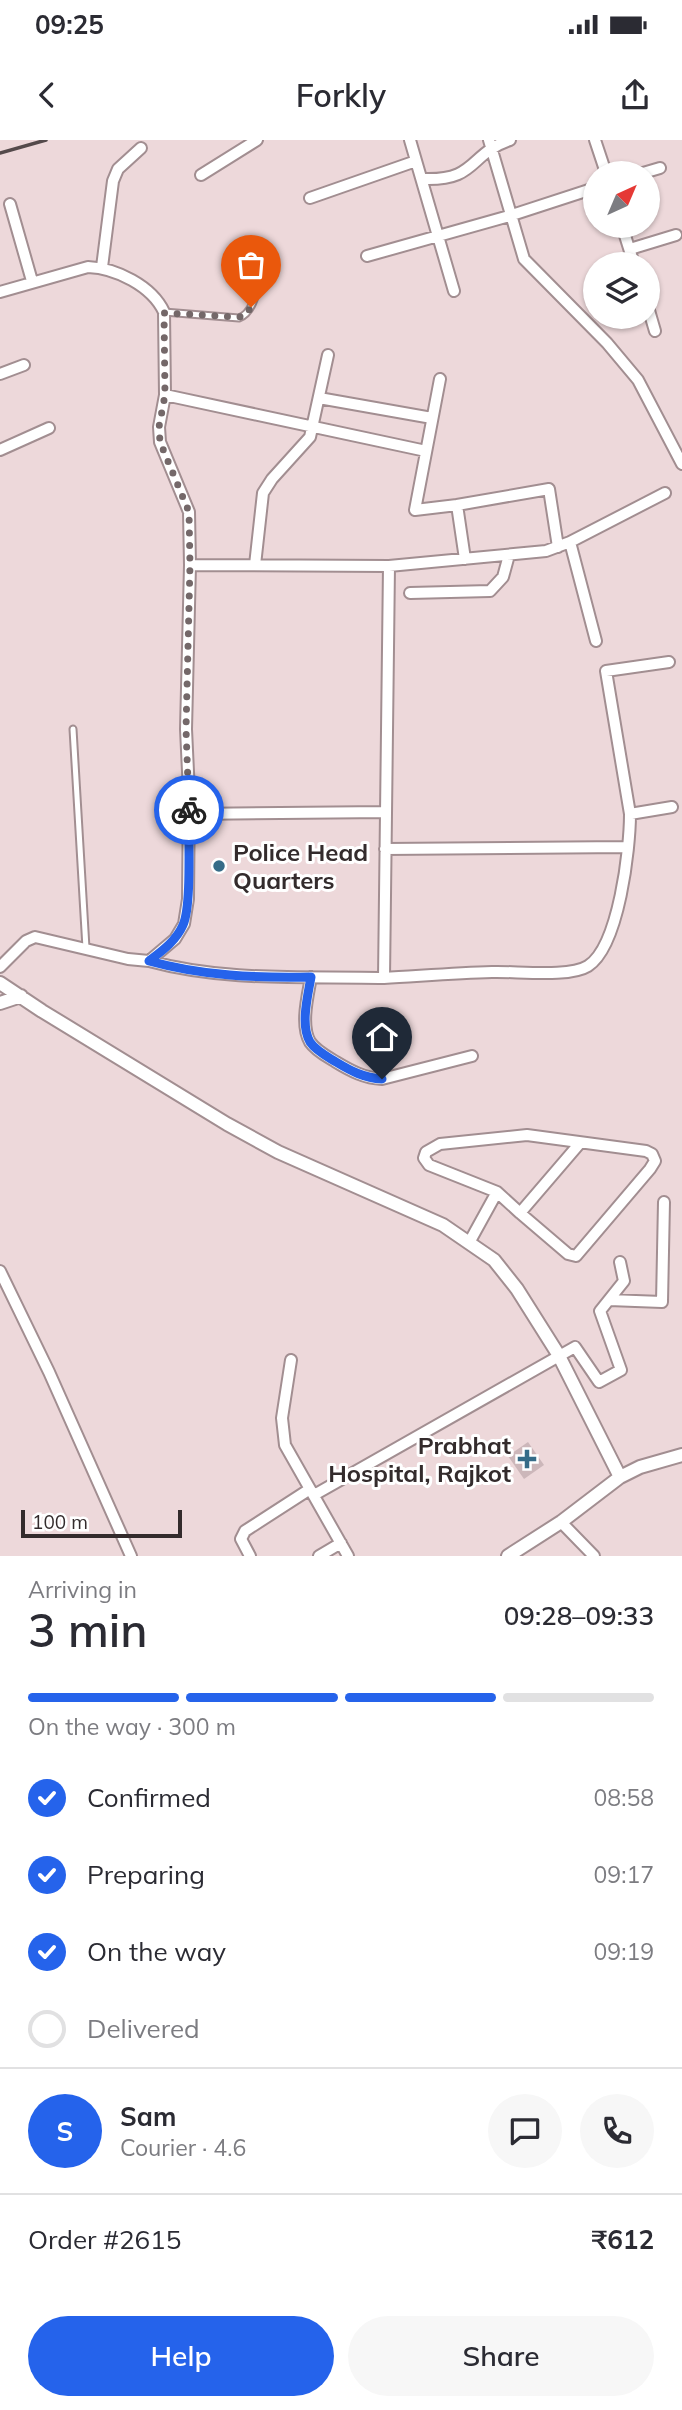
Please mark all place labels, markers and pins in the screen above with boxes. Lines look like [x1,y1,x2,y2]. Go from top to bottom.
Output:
pin [221,235,281,307]
place label: Police Head Quarters [233,837,368,895]
marker: Police Head Quarters [211,858,227,874]
pin [352,1007,412,1079]
place label: Prabhat Hospital, Rajkot [328,1430,511,1488]
marker: Prabhat Hospital, Rajkot [517,1449,537,1469]

